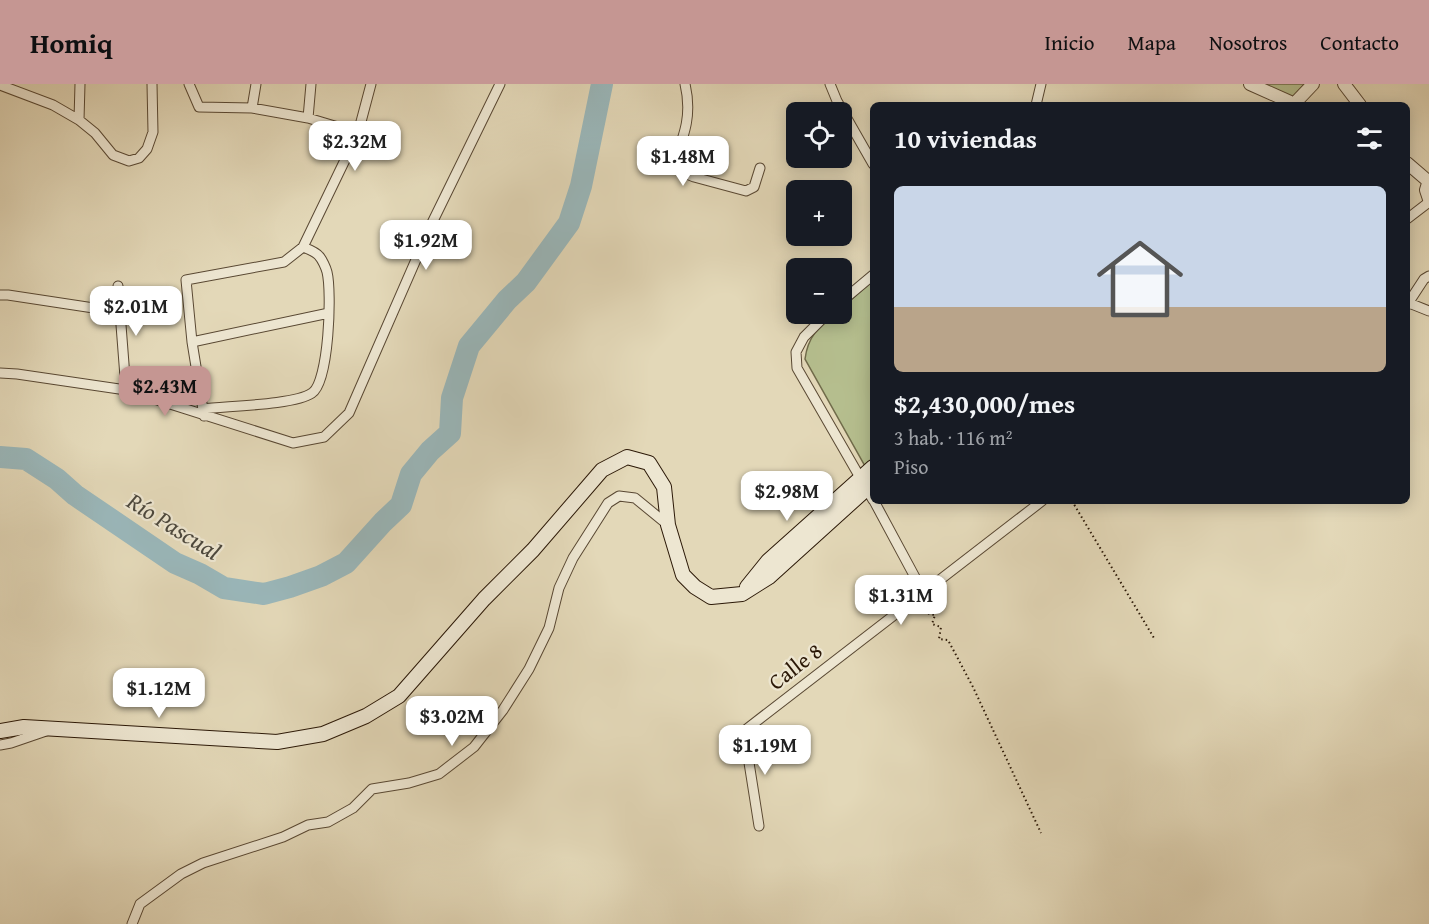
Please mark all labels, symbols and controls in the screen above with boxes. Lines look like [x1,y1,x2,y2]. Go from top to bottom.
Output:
text: Homiq [30,22,113,63]
text: Inicio [1045,27,1095,58]
text: Mapa [1128,27,1176,58]
text: Nosotros [1209,27,1287,58]
text: Contacto [1320,27,1399,58]
map controls [786,102,852,324]
button: locate [786,102,852,168]
text: 10 viviendas [894,119,1037,158]
pin: $2.32M [306,121,404,172]
icon: filters [1353,122,1386,155]
text: $2.32M [323,126,387,155]
pin: $1.48M [634,136,732,187]
text: $1.48M [651,141,715,170]
button: + [786,180,852,246]
pin: $1.92M [377,220,475,271]
text: $1.92M [394,225,458,254]
icon: home [1086,225,1194,333]
button: − [786,258,852,324]
pin: $2.01M [87,286,185,337]
text: $2.01M [104,291,168,320]
pin: $2.43M [116,366,214,417]
text: $2.43M [133,371,197,400]
text: $2,430,000/mes [894,384,1075,423]
text: 3 hab. · 116 m² [894,423,1012,452]
text: Piso [894,452,929,481]
pin: $2.98M [738,471,836,522]
text: $2.98M [755,476,819,505]
water label: Río Pascual [120,483,228,569]
pin: $1.31M [852,575,950,626]
text: $1.31M [869,580,933,609]
street label: Calle 8 [761,635,829,697]
pin: $1.12M [110,668,208,719]
text: $1.12M [127,673,191,702]
pin: $3.02M [403,696,501,747]
text: $3.02M [420,701,484,730]
pin: $1.19M [716,725,814,776]
text: $1.19M [733,730,797,759]

